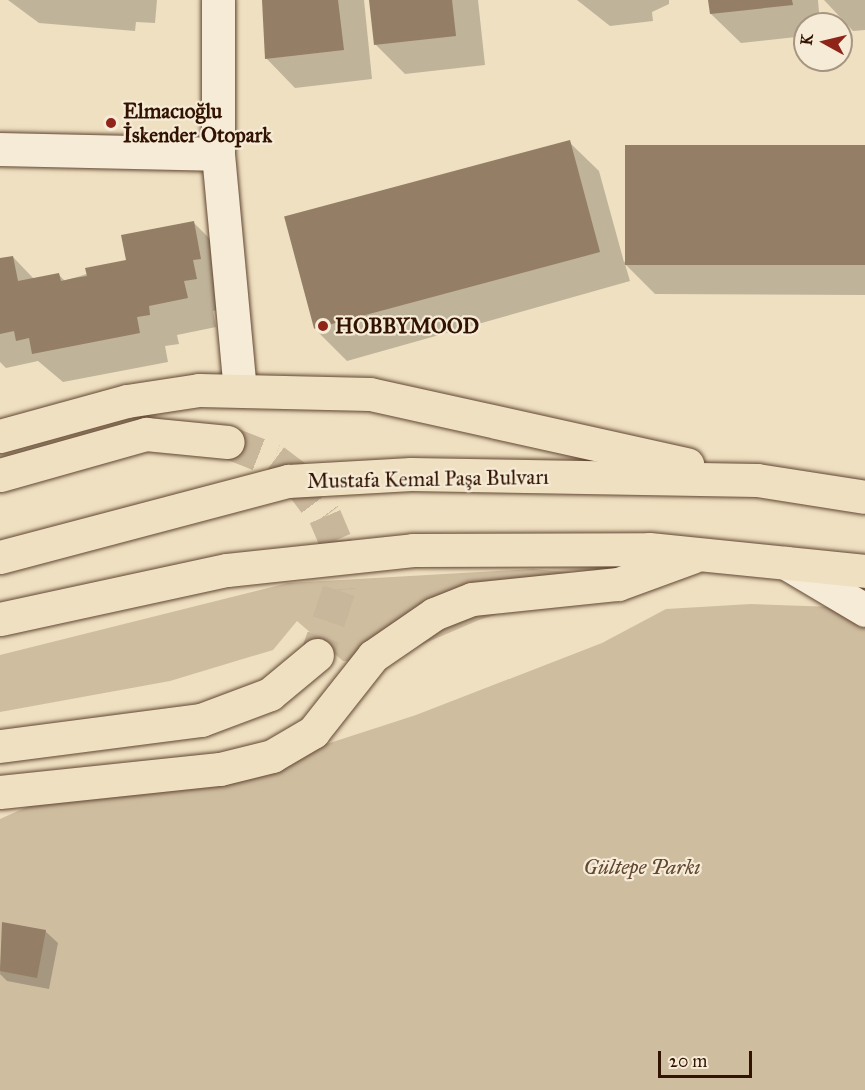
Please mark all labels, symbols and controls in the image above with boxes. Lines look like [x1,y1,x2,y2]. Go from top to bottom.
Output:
north arrow [793,12,853,72]
text: K [796,33,817,47]
place label: Elmacıoğlu İskender Otopark [123,98,272,148]
marker: Elmacıoğlu İskender Otopark [104,116,118,130]
place label: HOBBYMOOD [335,313,479,339]
marker: HOBBYMOOD [316,319,330,333]
street label: Mustafa Kemal Paşa Bulvarı [307,464,549,494]
park label: Gültepe Parkı [583,854,701,880]
scale bar [661,1039,756,1077]
text: 20 m [669,1050,707,1072]

